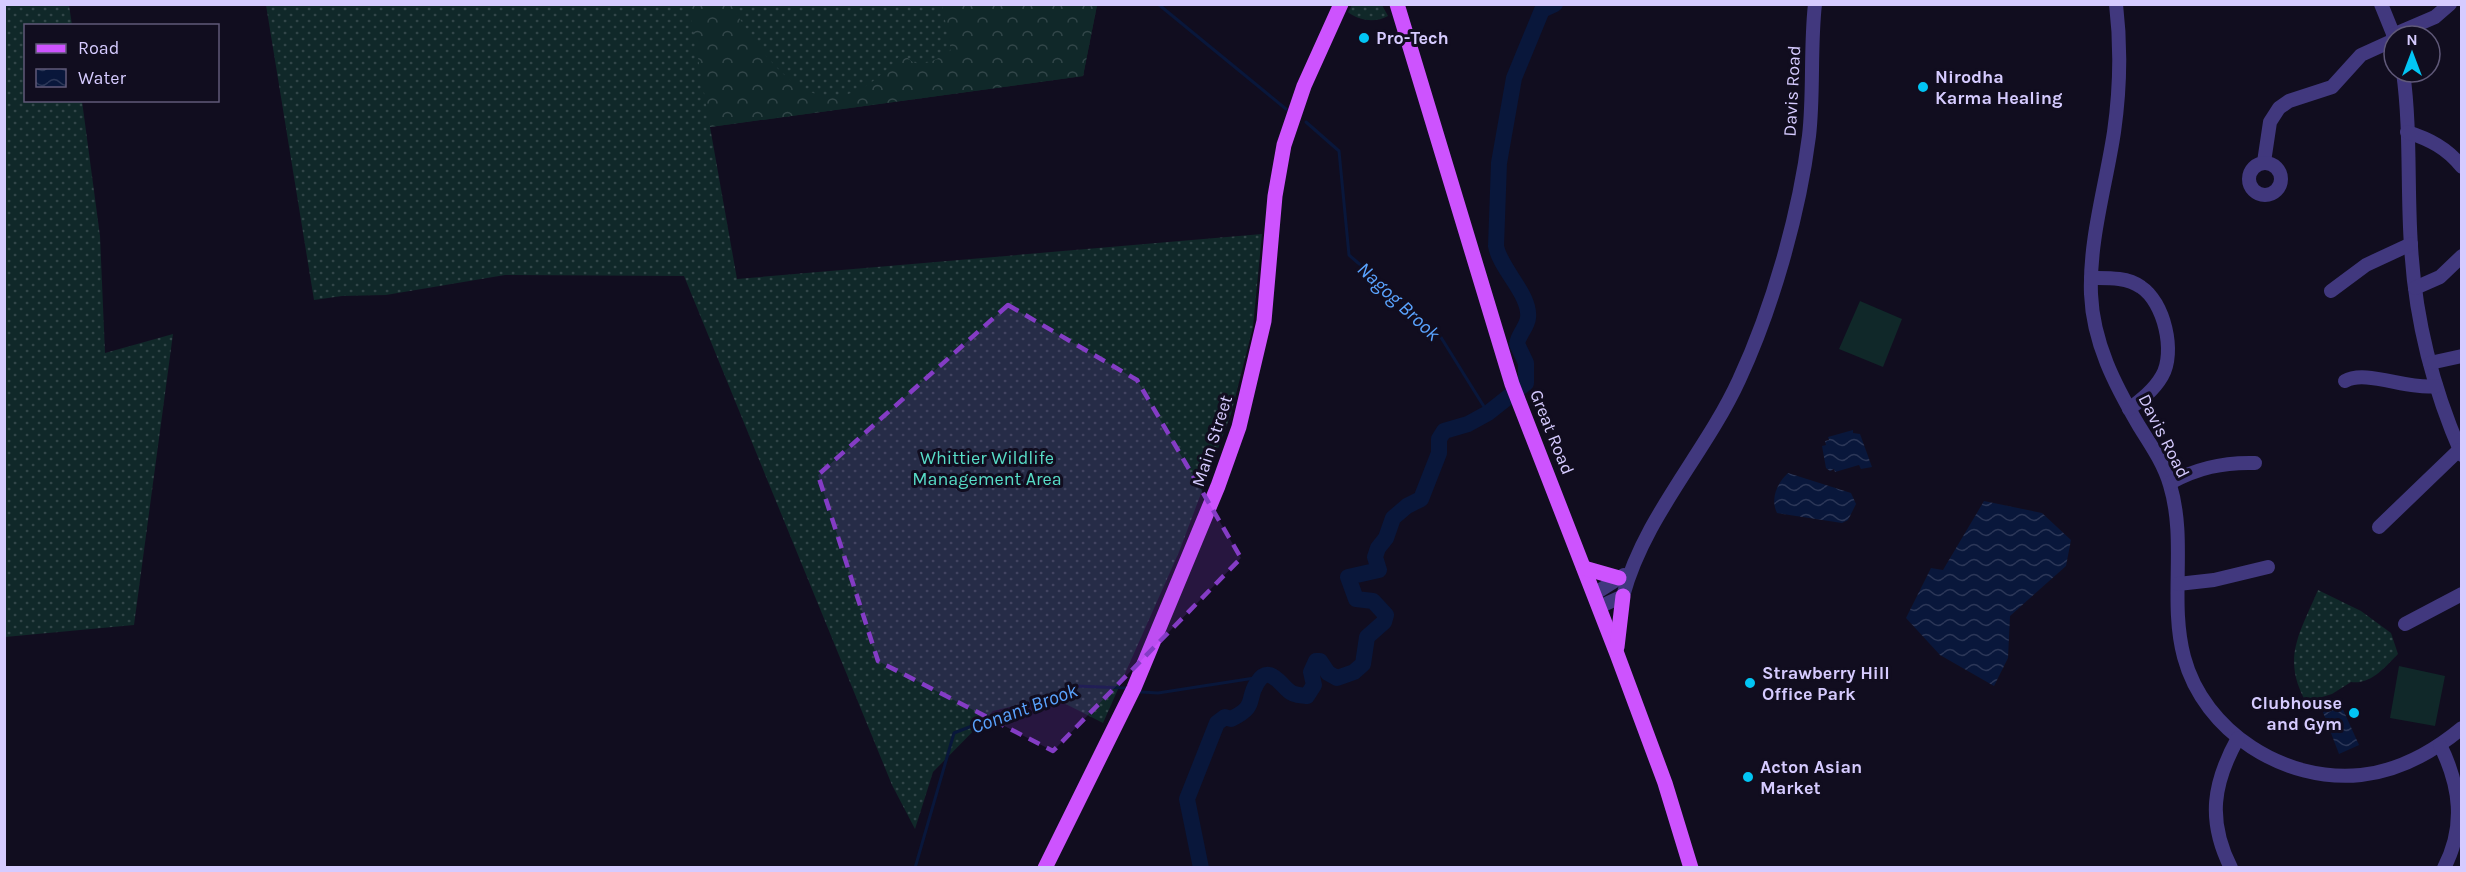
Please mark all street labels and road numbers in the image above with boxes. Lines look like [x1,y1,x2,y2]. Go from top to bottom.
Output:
street label: Davis Road [1779,45,1805,137]
street label: Great Road [1525,386,1579,478]
street label: Davis Road [2133,390,2195,482]
street label: Main Street [1187,392,1237,490]

